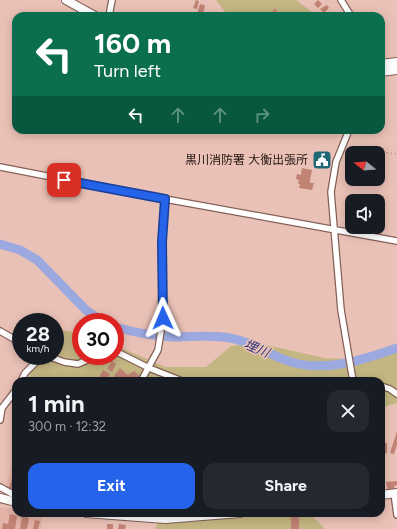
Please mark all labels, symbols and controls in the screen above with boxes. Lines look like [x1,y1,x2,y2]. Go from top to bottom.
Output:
text: 160 m [94,26,171,60]
icon: left [28,28,80,80]
text: Turn left [94,60,161,82]
icon: left [125,104,147,126]
icon: ahead [167,104,189,126]
icon: ahead [209,104,231,126]
icon: right [251,104,273,126]
north arrow [345,146,385,186]
map controls [345,146,385,234]
public building icon: 黒川消防署 大衡出張所 [311,149,333,171]
place label: 黒川消防署 大衡出張所 [185,153,308,167]
pin [47,163,81,197]
icon: arrive [53,169,75,191]
button: sound [345,194,385,234]
position arrow [142,297,184,339]
speed limit sign: 30 [72,313,124,365]
text: 28 [26,322,50,346]
water label: 埋川 [242,336,274,361]
text: km/h [27,342,49,355]
text: 1 min [28,389,85,418]
button: close [327,390,369,432]
text: 300 m · 12:32 [28,419,106,434]
button: Exit [28,463,195,509]
button: Share [203,463,369,509]

